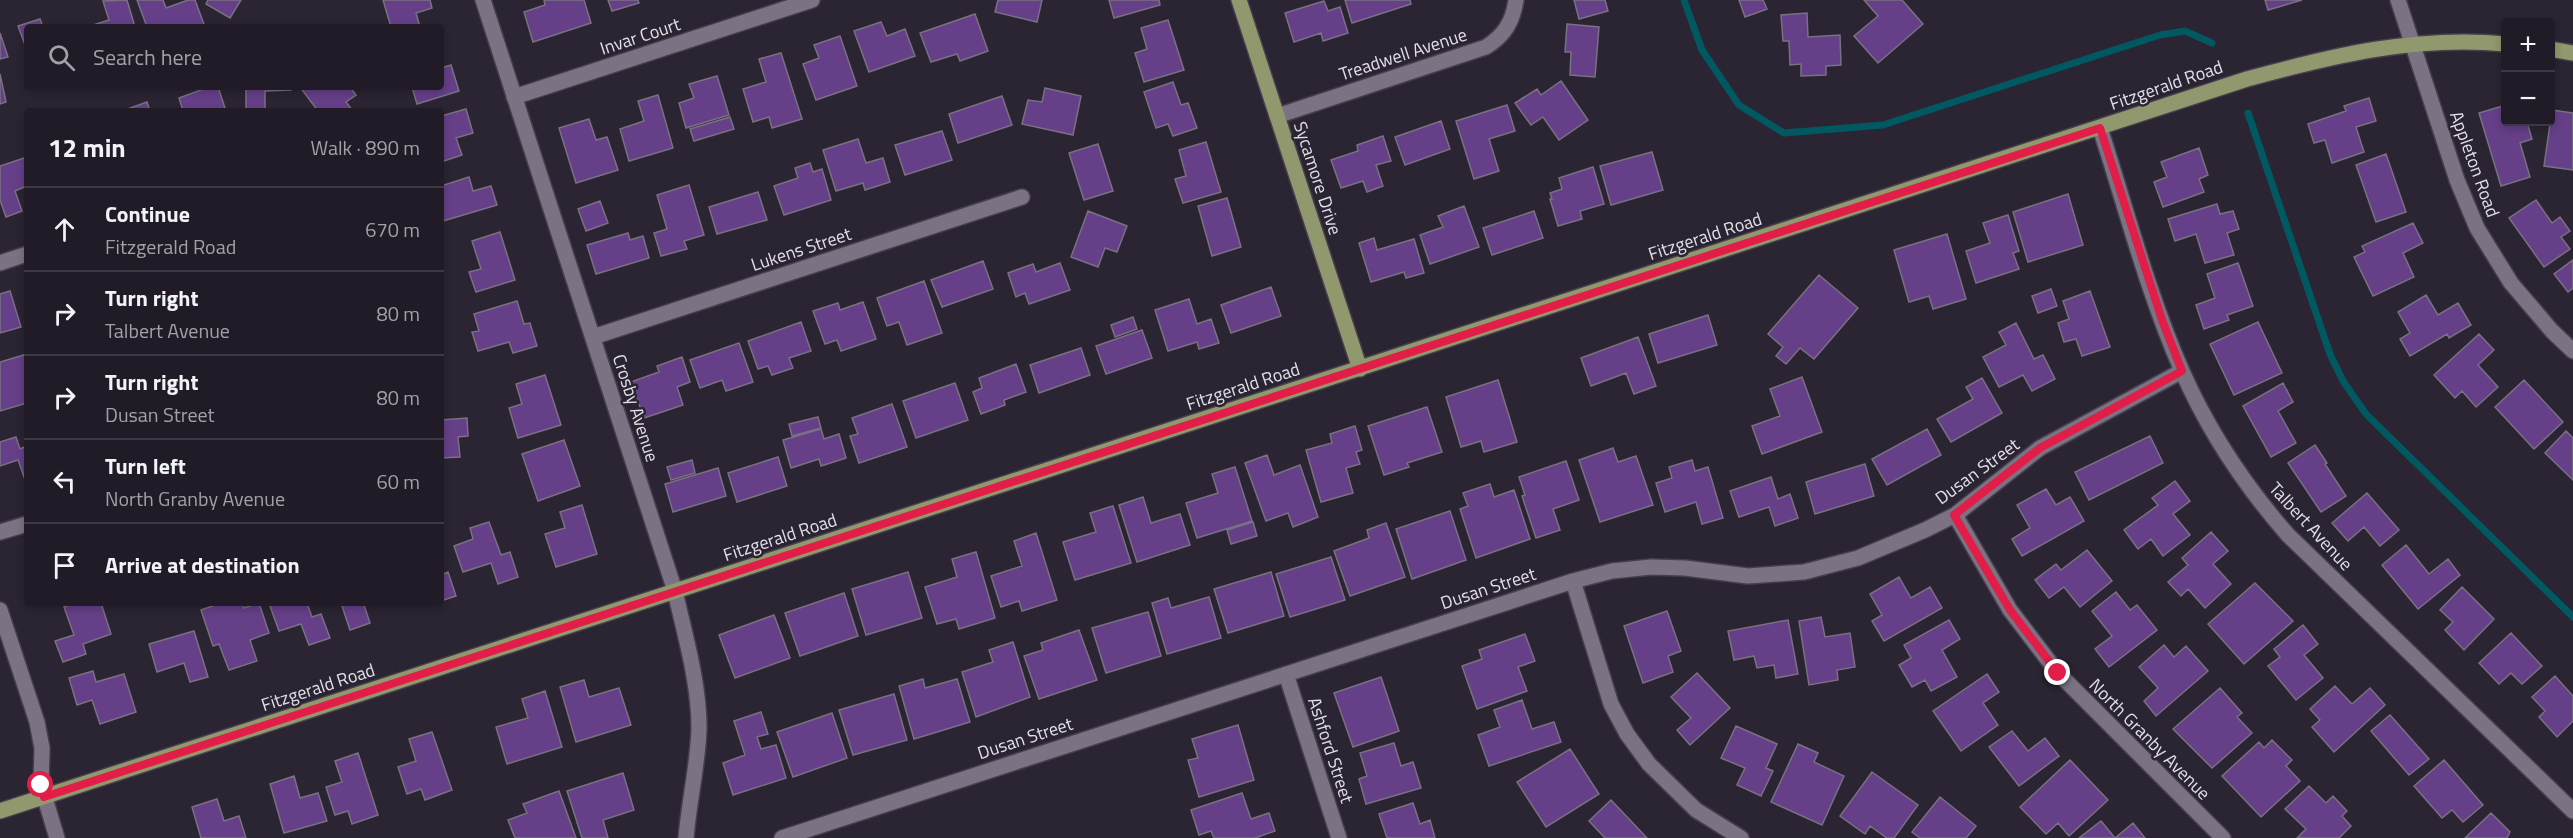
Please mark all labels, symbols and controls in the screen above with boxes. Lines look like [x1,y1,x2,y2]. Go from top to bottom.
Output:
street label: Invar Court [596,10,684,62]
map controls [2501,18,2555,126]
button: + [2501,18,2555,72]
street label: Treadwell Avenue [1336,21,1470,87]
search box [24,24,444,90]
text: Search here [93,40,202,74]
icon: search [45,41,78,74]
street label: Fitzgerald Road [2106,53,2226,117]
button: − [2501,72,2555,126]
street label: Appleton Road [2443,107,2507,221]
street label: Sycamore Drive [1287,118,1349,238]
text: 12 min [48,128,126,167]
text: Walk · 890 m [311,132,420,163]
text: Continue [105,197,190,231]
street label: Fitzgerald Road [1645,205,1765,267]
icon: ahead [48,213,81,246]
text: 670 m [365,214,420,245]
street label: Lukens Street [747,220,855,278]
text: Fitzgerald Road [105,231,236,262]
text: Turn right [105,281,199,315]
icon: right [48,297,81,330]
text: 80 m [376,298,420,329]
text: Talbert Avenue [105,315,230,346]
street label: Crosby Avenue [606,351,666,465]
street label: Fitzgerald Road [1183,355,1303,417]
text: Turn right [105,365,199,399]
icon: right [48,381,81,414]
text: 80 m [376,382,420,413]
text: Dusan Street [105,399,215,430]
street label: Dusan Street [1929,431,2025,511]
text: Turn left [105,449,186,483]
icon: left [48,465,81,498]
text: 60 m [376,466,420,497]
street label: Talbert Avenue [2263,476,2359,576]
text: North Granby Avenue [105,483,285,514]
street label: Fitzgerald Road [720,506,840,568]
text: Arrive at destination [105,548,300,582]
icon: arrive [48,549,81,582]
street label: Dusan Street [1437,560,1540,616]
street label: Fitzgerald Road [258,656,378,718]
route end [2044,659,2070,685]
street label: North Granby Avenue [2083,672,2217,806]
street label: Ashford Street [1301,694,1361,807]
street label: Dusan Street [974,710,1077,766]
route start [27,771,53,797]

